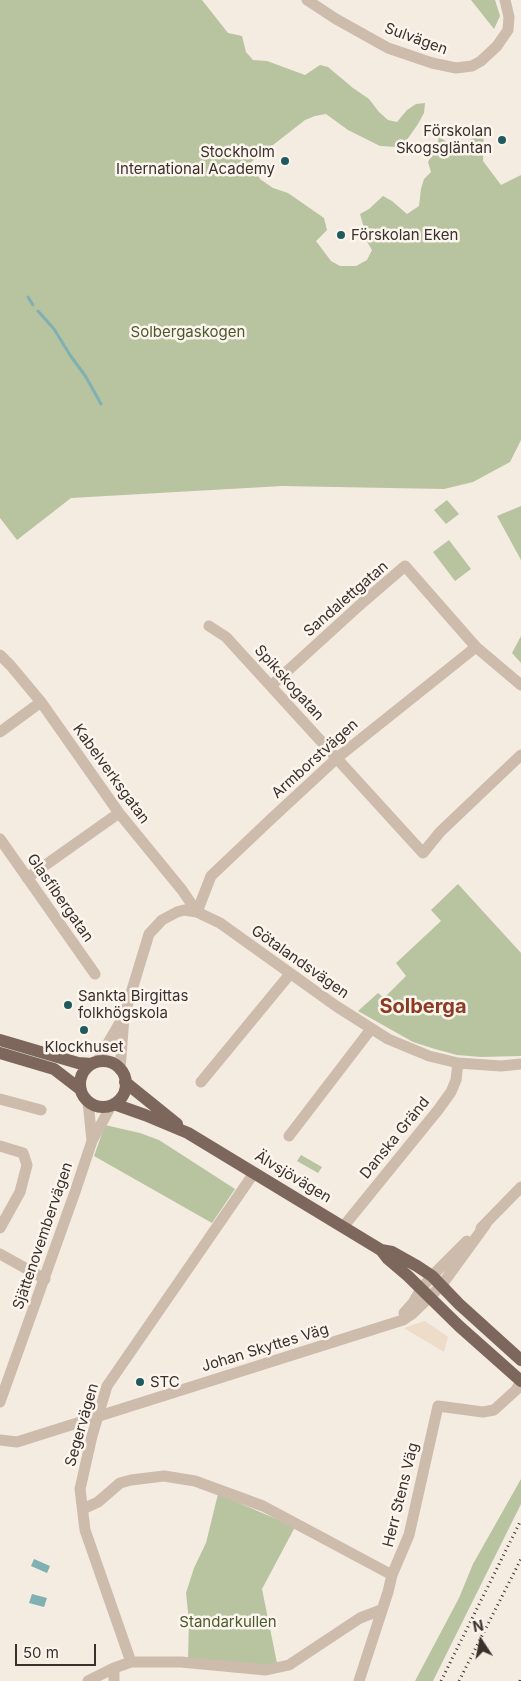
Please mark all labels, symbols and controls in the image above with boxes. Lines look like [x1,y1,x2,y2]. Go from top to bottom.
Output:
street label: Sulvägen [382,19,450,59]
place label: Förskolan Skogsgläntan [396,122,492,157]
marker: Förskolan Skogsgläntan [496,134,508,146]
place label: Stockholm International Academy [116,143,275,178]
marker: Stockholm International Academy [279,155,291,167]
place label: Förskolan Eken [351,226,458,244]
marker: Förskolan Eken [335,229,347,241]
park label: Solbergaskogen [131,323,245,341]
street label: Sandalettgatan [300,557,392,641]
street label: Spikskogatan [250,642,328,724]
street label: Armborstvägen [268,716,362,802]
street label: Kabelverksgatan [69,721,153,827]
street label: Glasfibergatan [23,850,97,946]
street label: Götalandsvägen [248,922,352,1002]
place label: Sankta Birgittas folkhögskola [78,987,188,1022]
district label: Solberga [379,995,467,1019]
marker: Sankta Birgittas folkhögskola [62,999,74,1011]
marker: Klockhuset [78,1024,90,1036]
place label: Klockhuset [45,1038,123,1056]
street label: Danska Gränd [356,1093,434,1183]
street label: Älvsjövägen [251,1147,335,1207]
street label: Sjättenovembervägen [9,1160,77,1312]
street label: Johan Skyttes Väg [199,1320,331,1376]
place label: STC [150,1373,180,1391]
marker: STC [134,1376,146,1388]
street label: Segervägen [62,1381,102,1469]
street label: Herr Stens Väg [379,1441,423,1549]
park label: Standarkullen [179,1613,277,1631]
north arrow [456,1616,506,1666]
text: N [471,1616,485,1635]
scale bar [18,1634,99,1666]
text: 50 m [23,1643,59,1662]

